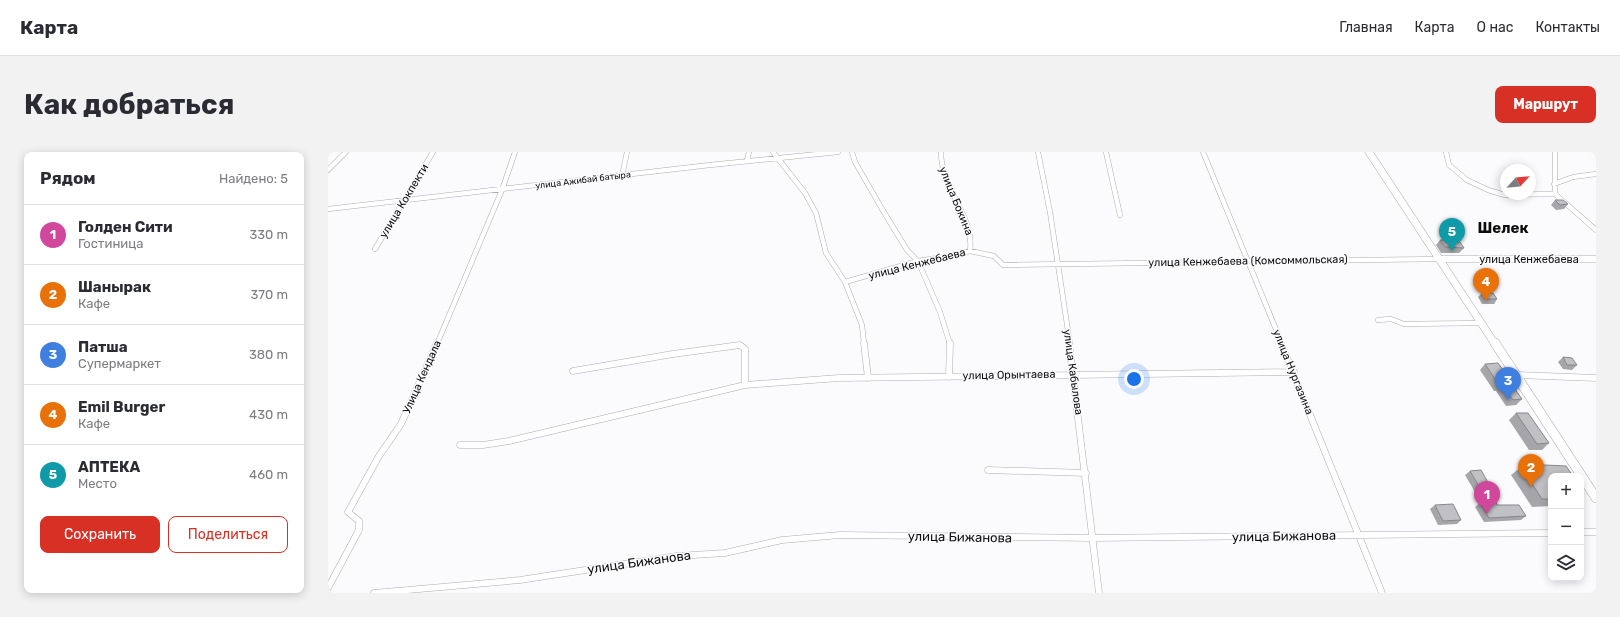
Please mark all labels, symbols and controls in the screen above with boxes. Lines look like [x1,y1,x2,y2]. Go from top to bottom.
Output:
text: Карта [20,16,78,39]
text: Главная [1339,19,1393,36]
text: Карта [1415,19,1455,36]
text: О нас [1477,19,1513,36]
text: Контакты [1535,19,1600,36]
button: Маршрут [1495,86,1596,123]
text: Как добраться [24,88,234,121]
street label: улица Кокпекти [377,162,431,240]
north arrow [1500,164,1536,200]
street label: улица Бокина [936,165,976,237]
text: Рядом [40,168,96,188]
street label: улица Ажибай батыра [535,169,631,191]
text: Найдено: 5 [219,171,288,186]
text: Голден Сити [78,218,173,236]
pin: 5 [1439,218,1465,251]
district label: Шелек [1477,219,1529,237]
text: 1 [50,227,56,242]
text: 330 m [249,227,288,242]
text: Гостиница [78,236,143,251]
street label: улица Кенжебаева [867,246,967,282]
street label: улица Кенжебаева (Комсоммольская) [1148,253,1348,269]
street label: улица Кенжебаева [1479,253,1579,266]
pin: 4 [1473,268,1499,301]
text: Шанырак [78,278,151,296]
text: 2 [49,287,57,302]
text: 370 m [251,287,288,302]
text: Кафе [78,296,110,311]
street label: улица Кабылова [1061,328,1085,416]
street label: улица Нургазина [1270,328,1316,416]
text: Патша [78,338,128,356]
street label: Улица Кендала [400,338,444,416]
text: 3 [49,347,57,362]
text: 380 m [249,347,288,362]
text: Супермаркет [78,356,161,371]
pin: 3 [1495,367,1521,400]
street label: улица Орынтаева [962,368,1056,382]
your location [1124,369,1144,389]
text: Emil Burger [78,398,165,416]
text: 4 [49,407,57,422]
text: 430 m [249,407,288,422]
text: Кафе [78,416,110,431]
pin: 2 [1518,454,1544,487]
text: АПТЕКА [78,458,140,476]
text: 5 [49,467,57,482]
text: 460 m [249,467,288,482]
map controls [1548,473,1584,581]
button: + [1548,473,1584,509]
text: Место [78,476,117,491]
pin: 1 [1474,481,1500,514]
button: − [1548,509,1584,545]
button: Сохранить [40,516,160,553]
button: Поделиться [168,516,288,553]
street label: улица Бижанова [1232,528,1336,544]
street label: улица Бижанова [908,529,1012,545]
button: layers [1548,545,1584,581]
street label: улица Бижанова [586,547,692,577]

